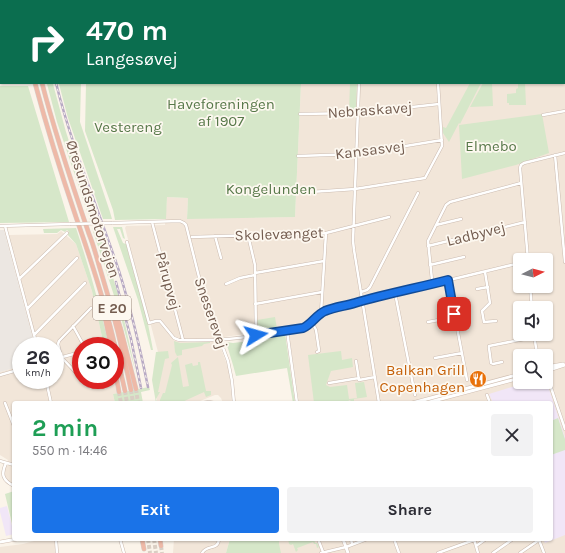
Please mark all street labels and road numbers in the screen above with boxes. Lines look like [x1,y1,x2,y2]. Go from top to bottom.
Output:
street label: Nebraskavej [327,98,413,122]
street label: Kansasvej [334,137,406,163]
street label: Øresundsmotorvejen [62,138,124,280]
street label: Ladbyvej [445,218,507,250]
street label: Skolevænget [234,223,324,245]
street label: Pårupvej [152,250,184,312]
street label: Sneserevej [190,275,232,351]
road number: E 20 [93,296,131,320]

